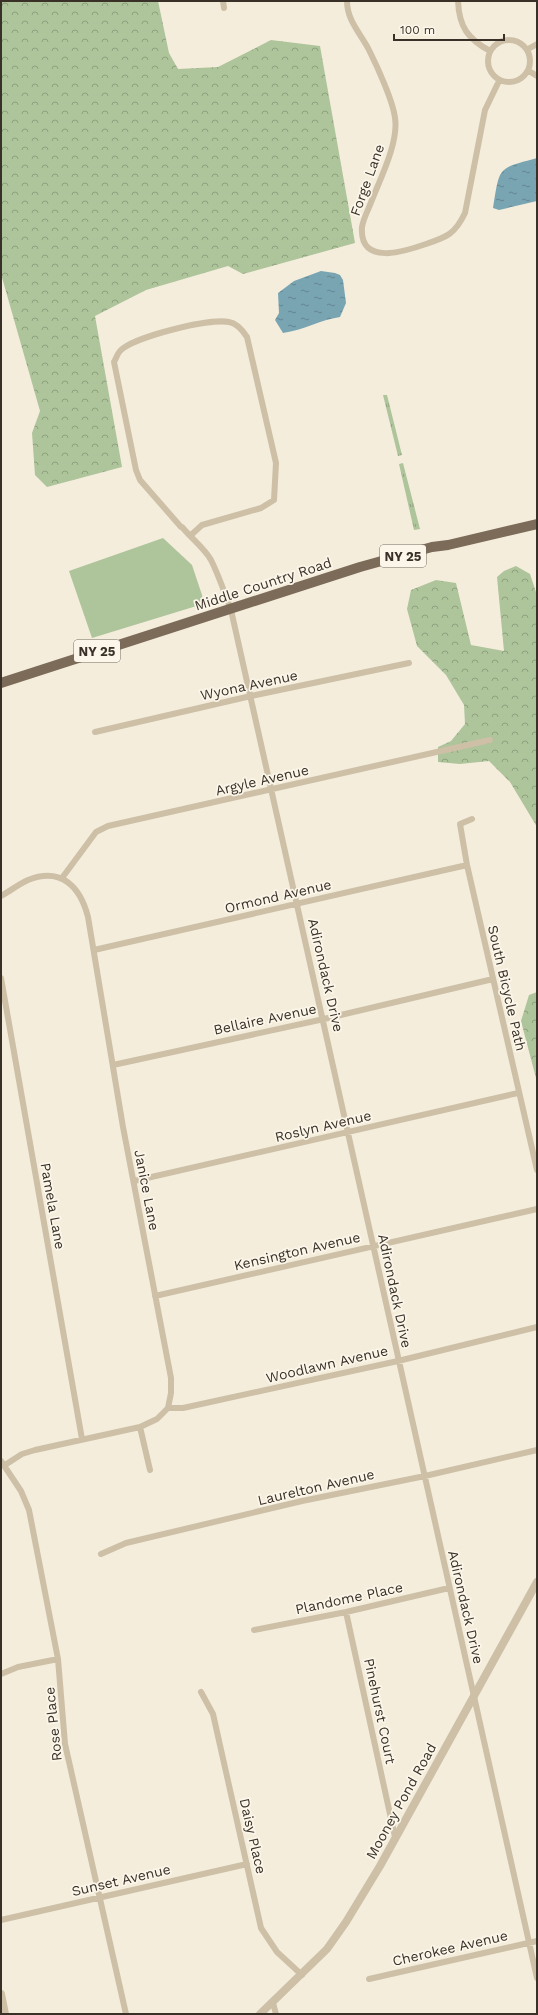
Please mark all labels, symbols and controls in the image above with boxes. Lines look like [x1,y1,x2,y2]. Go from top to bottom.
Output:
scale bar [394,16,504,42]
text: 100 m [400,23,435,37]
street label: Forge Lane [347,142,387,218]
road number: NY 25 [380,545,426,567]
street label: Middle Country Road [193,554,333,614]
road number: NY 25 [74,640,120,662]
street label: Wyona Avenue [199,667,299,703]
street label: Argyle Avenue [214,761,310,799]
street label: Ormond Avenue [223,876,333,916]
street label: Adirondack Drive [305,917,347,1033]
street label: South Bicycle Path [485,924,529,1052]
street label: Bellaire Avenue [212,1000,318,1038]
street label: Roslyn Avenue [273,1107,373,1145]
street label: Janice Lane [131,1148,163,1232]
street label: Pamela Lane [38,1161,68,1251]
street label: Kensington Avenue [232,1229,362,1273]
street label: Adirondack Drive [375,1233,415,1349]
street label: Woodlawn Avenue [264,1342,390,1386]
street label: Laurelton Avenue [256,1466,376,1508]
street label: Adirondack Drive [445,1549,487,1665]
street label: Plandome Place [294,1579,404,1617]
street label: Pinehurst Court [361,1657,399,1765]
street label: Rose Place [41,1686,65,1762]
street label: Mooney Pond Road [363,1740,439,1862]
street label: Daisy Place [237,1797,269,1875]
street label: Sunset Avenue [70,1861,172,1899]
street label: Cherokee Avenue [391,1927,509,1969]

